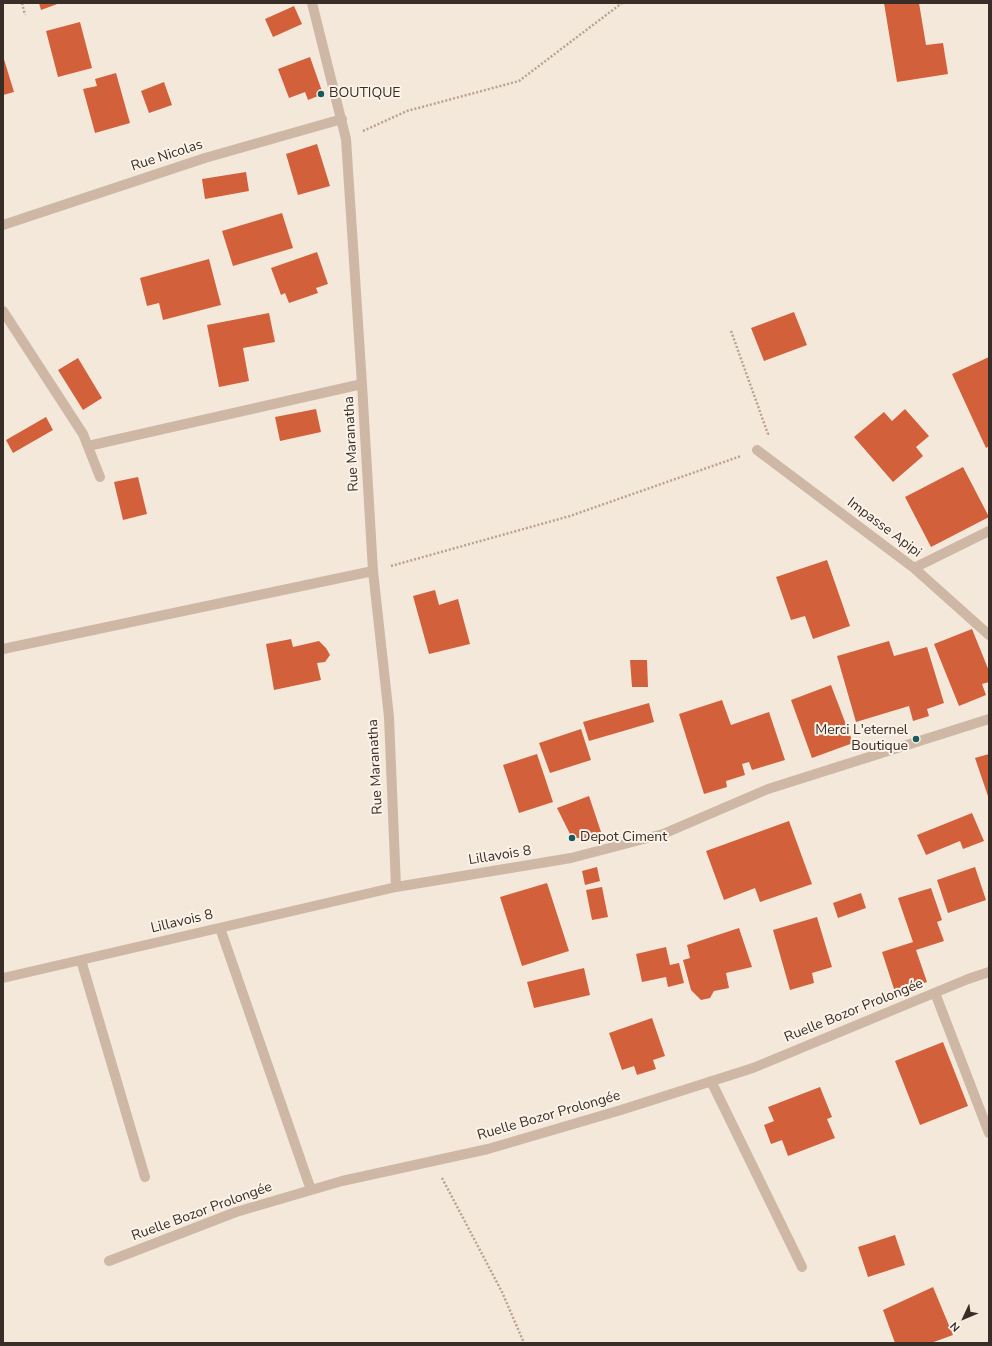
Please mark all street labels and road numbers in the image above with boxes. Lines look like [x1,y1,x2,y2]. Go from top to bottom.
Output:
street label: Rue Nicolas [129,137,205,175]
street label: Rue Maranatha [341,396,363,492]
street label: Impasse Apipi [844,495,924,561]
street label: Rue Maranatha [365,719,387,815]
street label: Lillavois 8 [467,843,533,869]
street label: Lillavois 8 [149,907,215,937]
street label: Ruelle Bozor Prolongée [782,975,926,1047]
street label: Ruelle Bozor Prolongée [475,1088,623,1144]
street label: Ruelle Bozor Prolongée [130,1179,274,1245]

